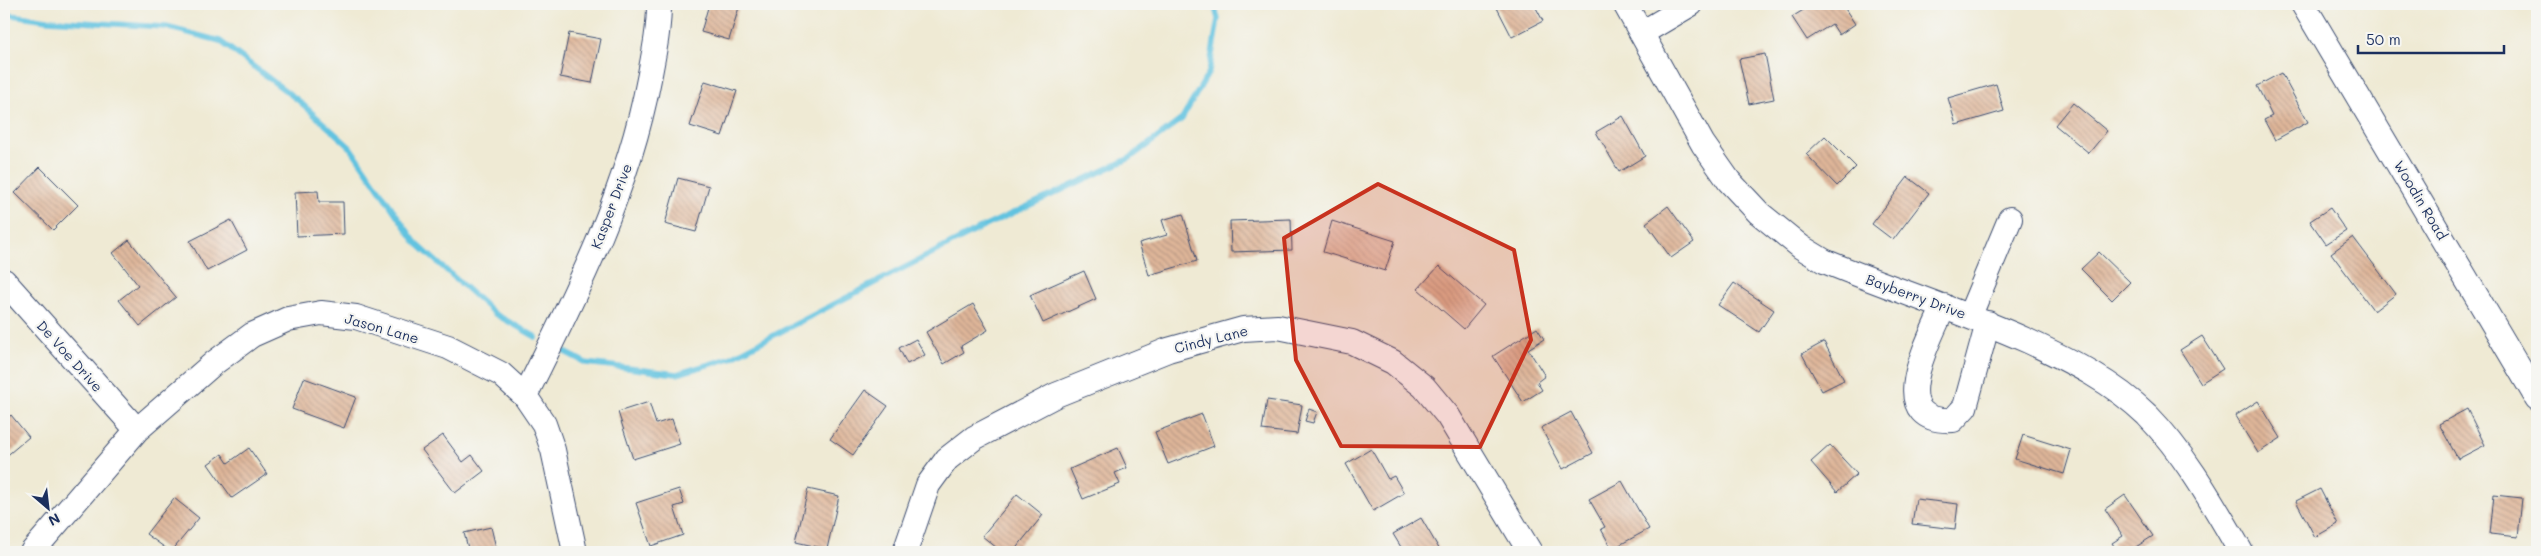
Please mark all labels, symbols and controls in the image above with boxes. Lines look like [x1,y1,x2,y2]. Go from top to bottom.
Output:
scale bar [2358,22,2505,54]
text: 50 m [2366,29,2401,49]
street label: Woodin Road [2390,157,2452,243]
street label: Kasper Drive [586,161,636,251]
street label: Bayberry Drive [1863,269,1969,323]
street label: Jason Lane [343,308,421,348]
street label: De Voe Drive [33,316,107,396]
street label: Cindy Lane [1172,321,1250,357]
north arrow [22,484,72,534]
text: N [45,509,63,531]

